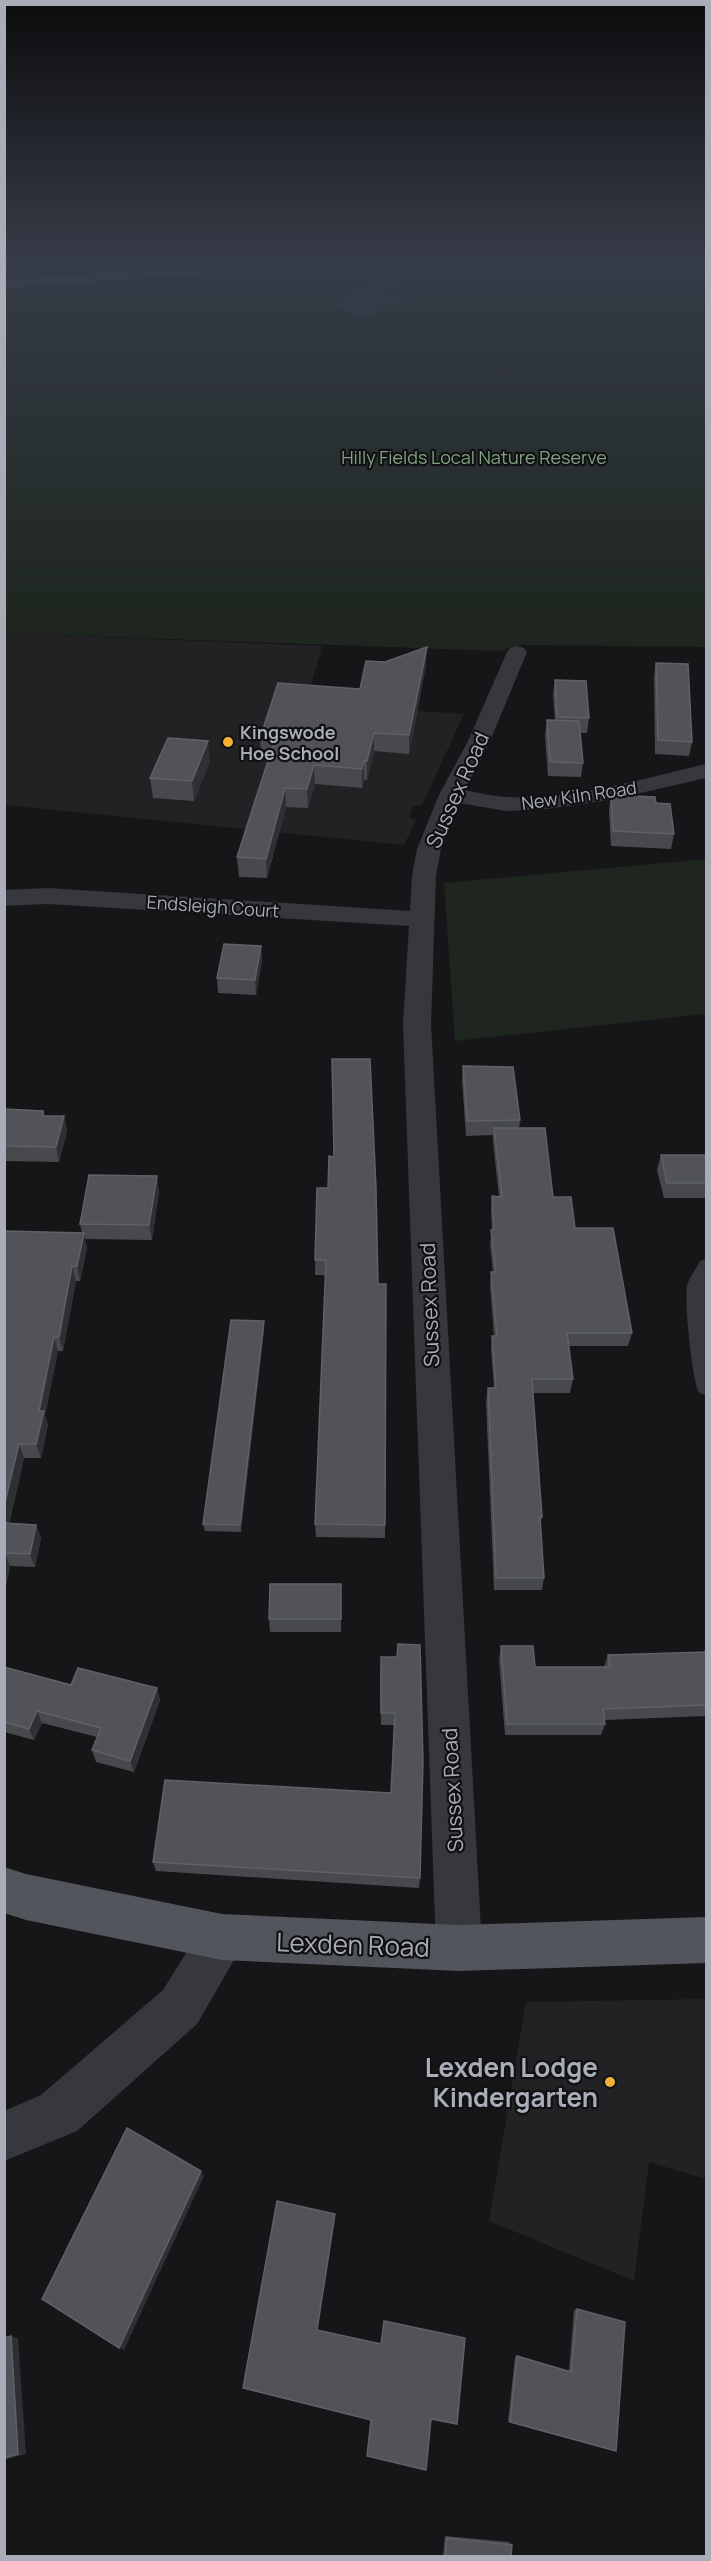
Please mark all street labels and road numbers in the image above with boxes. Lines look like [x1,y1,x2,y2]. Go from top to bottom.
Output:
street label: Sussex Road [419,727,495,853]
street label: New Kiln Road [520,775,638,815]
street label: Endsleigh Court [146,889,280,923]
street label: Sussex Road [413,1242,445,1368]
street label: Sussex Road [435,1727,469,1853]
street label: Lexden Road [276,1923,430,1965]

